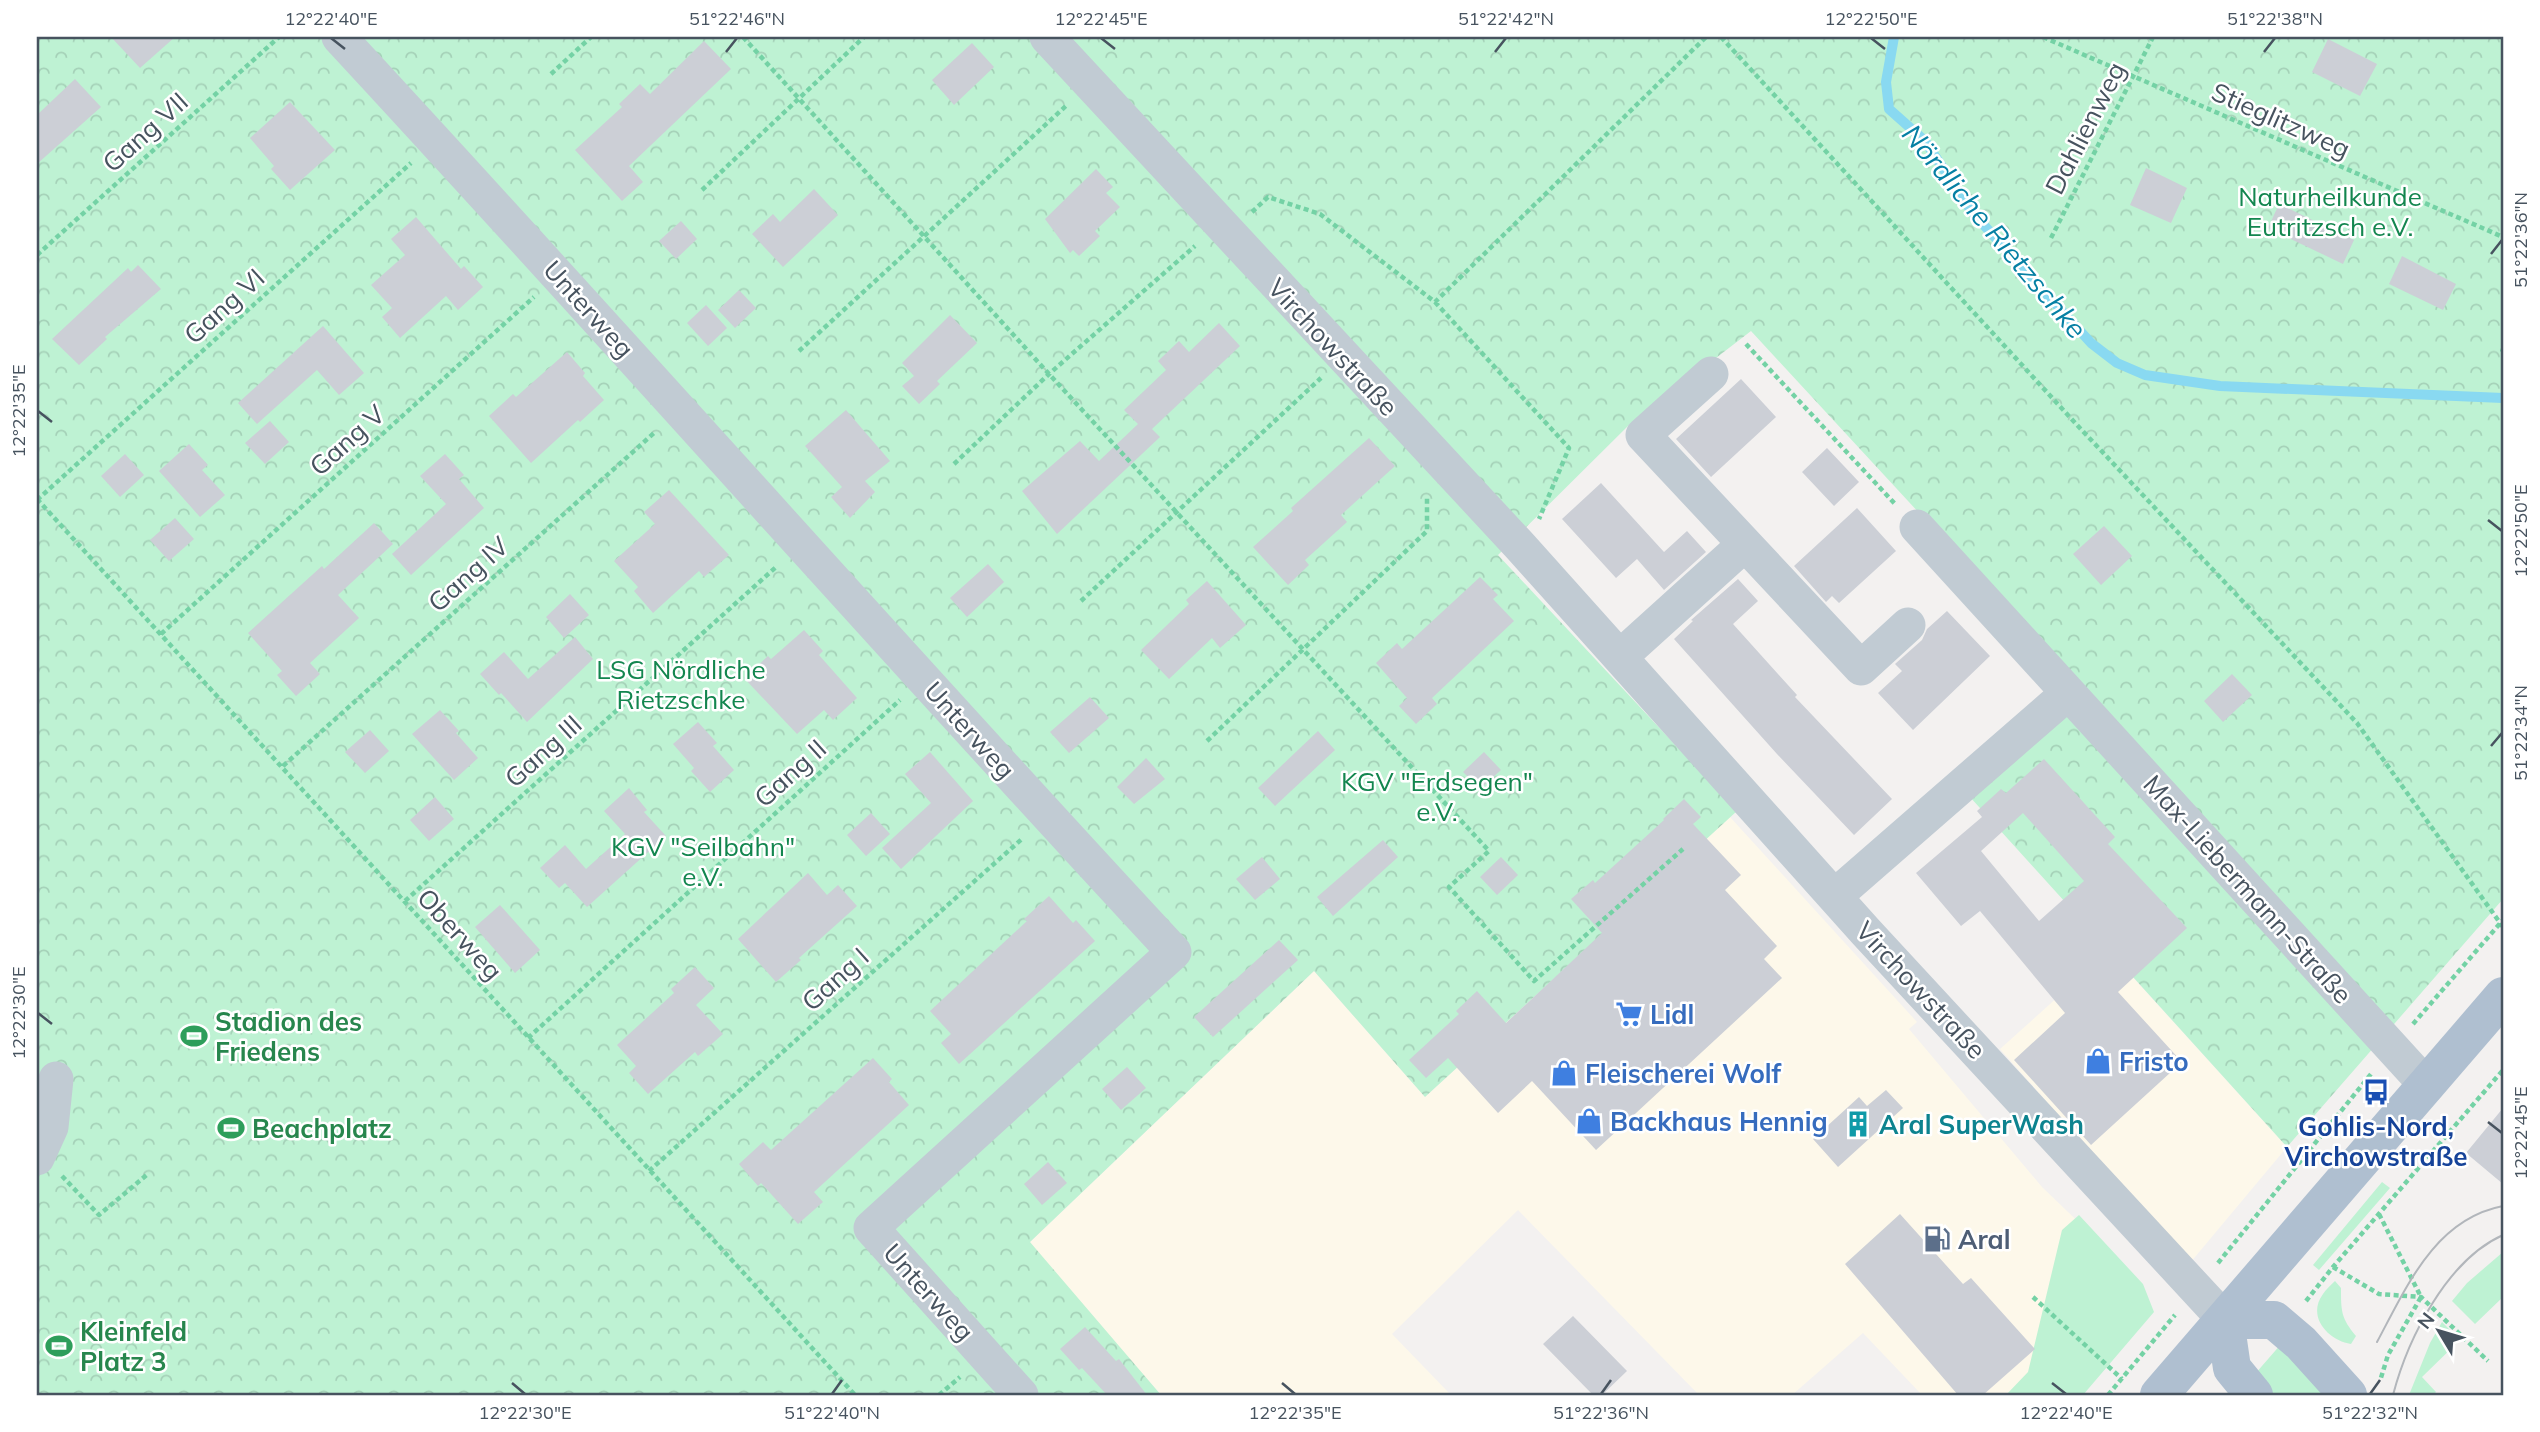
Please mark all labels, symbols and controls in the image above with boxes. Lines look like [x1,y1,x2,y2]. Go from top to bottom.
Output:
text: 12°22'40"E [284,7,378,30]
text: 51°22'46"N [689,7,785,30]
text: 12°22'45"E [1054,7,1148,30]
text: 51°22'42"N [1458,7,1554,30]
text: 12°22'50"E [1824,7,1918,30]
text: 51°22'38"N [2227,7,2323,30]
street label: Dahlienweg [2038,56,2132,200]
street label: Stieglitzweg [2207,75,2355,165]
street label: Gang VII [95,85,195,179]
water label: Nördliche Rietzschke [1895,117,2095,345]
park label: Naturheilkunde Eutritzsch e.V. [2238,180,2422,243]
text: 51°22'36"N [2509,192,2532,288]
street label: Unterweg [537,253,641,365]
street label: Gang VI [177,261,271,351]
street label: Virchowstraße [1261,271,1405,423]
text: 12°22'35"E [7,364,30,458]
street label: Gang V [302,397,392,483]
text: 12°22'50"E [2509,484,2532,578]
street label: Gang IV [421,529,516,619]
park label: LSG Nördliche Rietzschke [596,653,766,716]
street label: Unterweg [918,674,1022,786]
text: 51°22'34"N [2509,685,2532,781]
street label: Gang III [498,708,588,794]
street label: Gang II [747,732,833,814]
park label: KGV "Erdsegen" e.V. [1341,765,1533,828]
street label: Max-Liebermann-Straße [2137,768,2359,1010]
park label: KGV "Seilbahn" e.V. [611,830,795,893]
street label: Oberweg [410,881,510,987]
street label: Virchowstraße [1849,914,1993,1066]
street label: Gang I [795,940,875,1018]
text: 12°22'30"E [7,966,30,1060]
place label: Lidl [1650,998,1694,1031]
supermarket icon: Lidl [1614,999,1644,1029]
place label: Stadion des Friedens [215,1005,362,1068]
sports icon: Stadion des Friedens [179,1021,209,1051]
place label: Fristo [2119,1045,2189,1078]
shop icon: Fristo [2083,1046,2113,1076]
place label: Fleischerei Wolf [1585,1057,1782,1090]
shop icon: Fleischerei Wolf [1549,1058,1579,1088]
bus stop icon: Gohlis-Nord, Virchowstraße [2361,1077,2391,1107]
text: 12°22'45"E [2509,1086,2532,1180]
place label: Backhaus Hennig [1610,1105,1828,1138]
shop icon: Backhaus Hennig [1574,1106,1604,1136]
place label: Aral SuperWash [1879,1108,2084,1141]
building icon: Aral SuperWash [1843,1109,1873,1139]
place label: Gohlis-Nord, Virchowstraße [2284,1110,2467,1173]
place label: Beachplatz [252,1112,392,1145]
sports icon: Beachplatz [216,1113,246,1143]
place label: Aral [1958,1223,2011,1256]
fuel station icon: Aral [1922,1224,1952,1254]
street label: Unterweg [877,1236,981,1348]
north arrow [2404,1296,2474,1366]
text: N [2412,1307,2439,1334]
place label: Kleinfeld Platz 3 [80,1315,187,1378]
sports icon: Kleinfeld Platz 3 [44,1331,74,1361]
text: 12°22'30"E [478,1401,572,1424]
text: 51°22'40"N [784,1401,880,1424]
text: 12°22'35"E [1248,1401,1342,1424]
text: 51°22'36"N [1553,1401,1649,1424]
text: 12°22'40"E [2019,1401,2113,1424]
text: 51°22'32"N [2322,1401,2418,1424]

